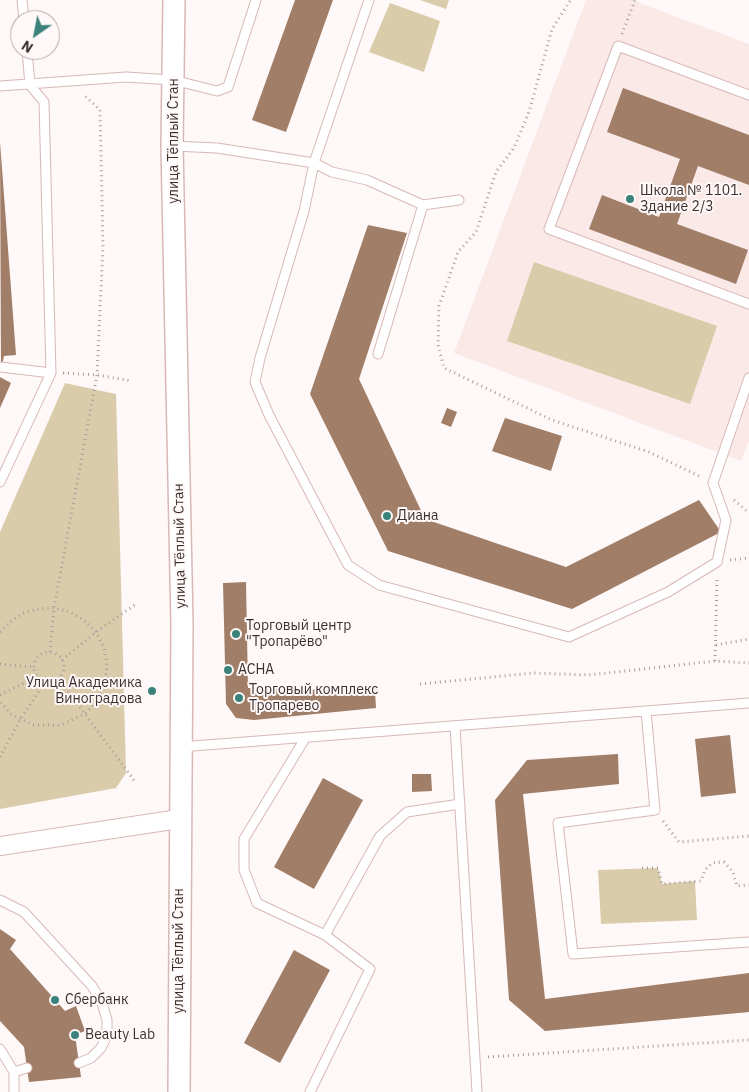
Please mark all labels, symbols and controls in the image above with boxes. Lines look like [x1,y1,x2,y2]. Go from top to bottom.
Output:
north arrow [10,10,60,60]
text: N [18,36,37,57]
street label: улица Тёплый Стан [166,78,182,204]
place label: Школа № 1101. Здание 2/3 [640,183,742,216]
marker: Школа № 1101. Здание 2/3 [624,193,636,205]
street label: улица Тёплый Стан [171,483,189,609]
place label: Диана [397,508,439,524]
marker: Диана [381,510,393,522]
place label: Торговый центр "Тропарёво" [246,618,351,650]
marker: Торговый центр "Тропарёво" [230,628,242,640]
place label: АСНА [238,662,274,678]
marker: АСНА [222,664,234,676]
place label: Улица Академика Виноградова [26,675,142,708]
place label: Торговый комплекс Тропарево [249,682,378,714]
marker: Улица Академика Виноградова [146,685,158,697]
marker: Торговый комплекс Тропарево [233,692,245,704]
street label: улица Тёплый Стан [171,888,187,1014]
place label: Сбербанк [65,992,129,1008]
marker: Сбербанк [49,994,61,1006]
place label: Beauty Lab [85,1027,155,1043]
marker: Beauty Lab [69,1029,81,1041]

